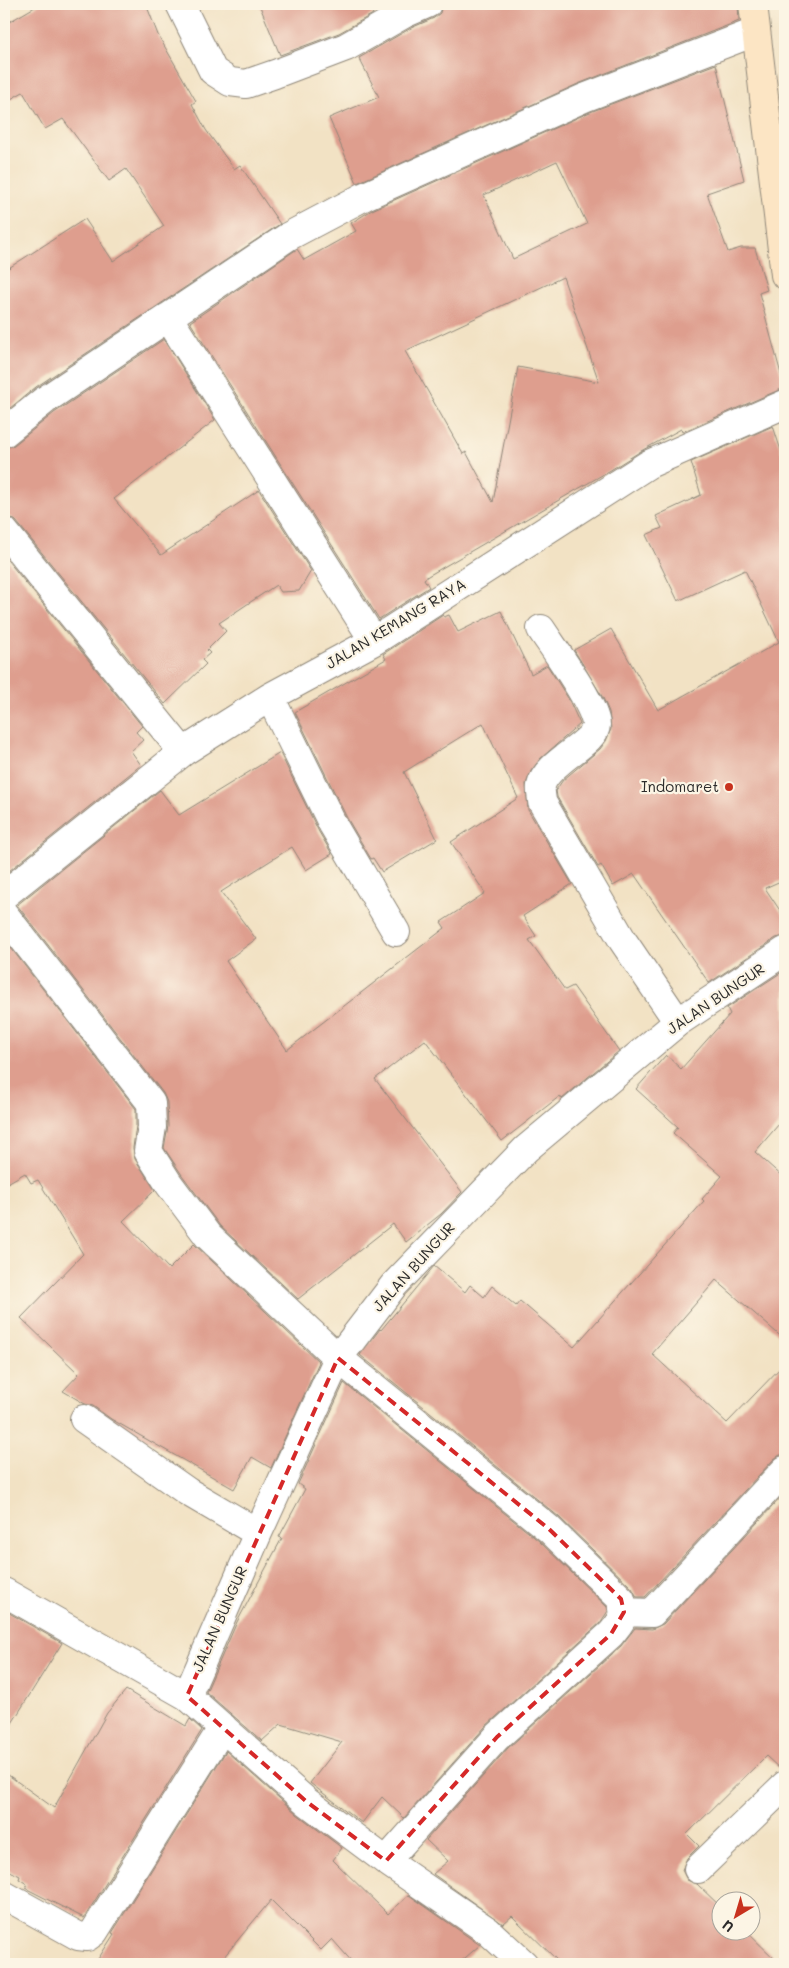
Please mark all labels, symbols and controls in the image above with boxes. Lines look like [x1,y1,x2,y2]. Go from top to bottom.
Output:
street label: JALAN KEMANG RAYA [322,573,469,673]
place label: Indomaret [641,776,719,796]
marker: Indomaret [723,781,735,793]
street label: JALAN BUNGUR [663,958,768,1038]
street label: JALAN BUNGUR [368,1217,459,1315]
street label: JALAN BUNGUR [187,1563,251,1675]
north arrow [712,1890,762,1940]
text: U [718,1916,737,1937]

